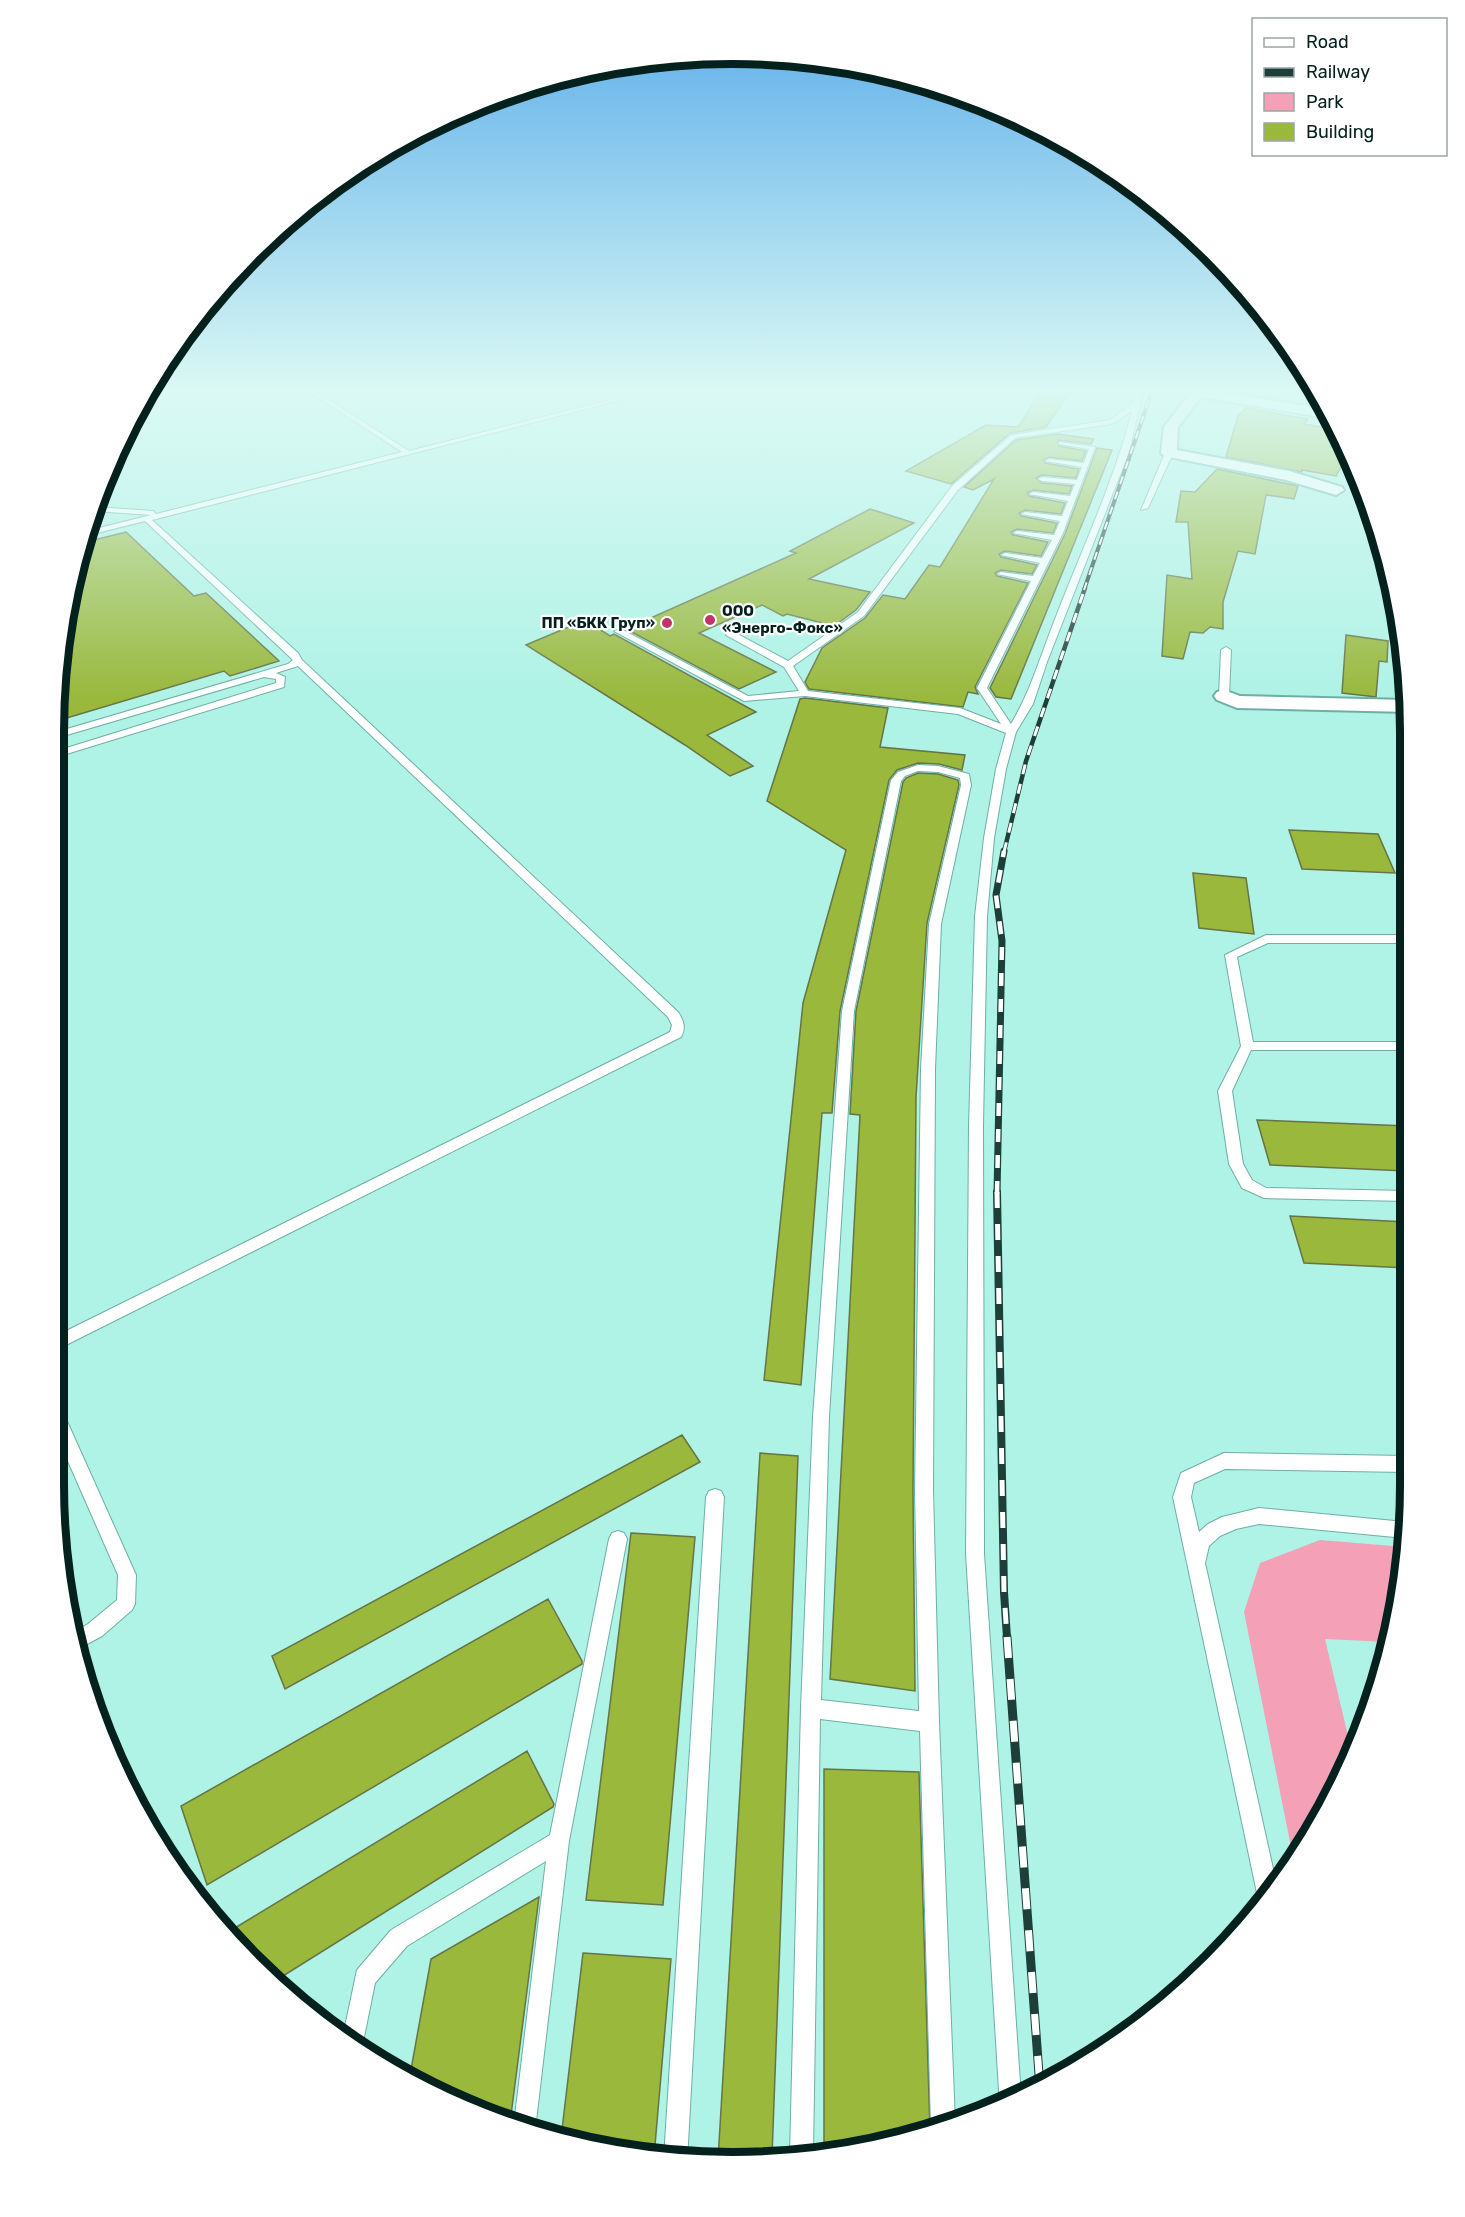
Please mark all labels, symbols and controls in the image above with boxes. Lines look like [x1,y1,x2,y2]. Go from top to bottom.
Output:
legend [1252,18,1447,156]
text: Road [1306,31,1349,53]
text: Railway [1306,61,1370,83]
text: Park [1306,91,1344,113]
text: Building [1306,121,1374,143]
place label: ООО «Энерго-Фокс» [722,602,843,637]
marker: ООО «Энерго-Фокс» [703,613,717,627]
place label: ПП «БКК Груп» [542,614,655,632]
marker: ПП «БКК Груп» [660,616,674,630]

